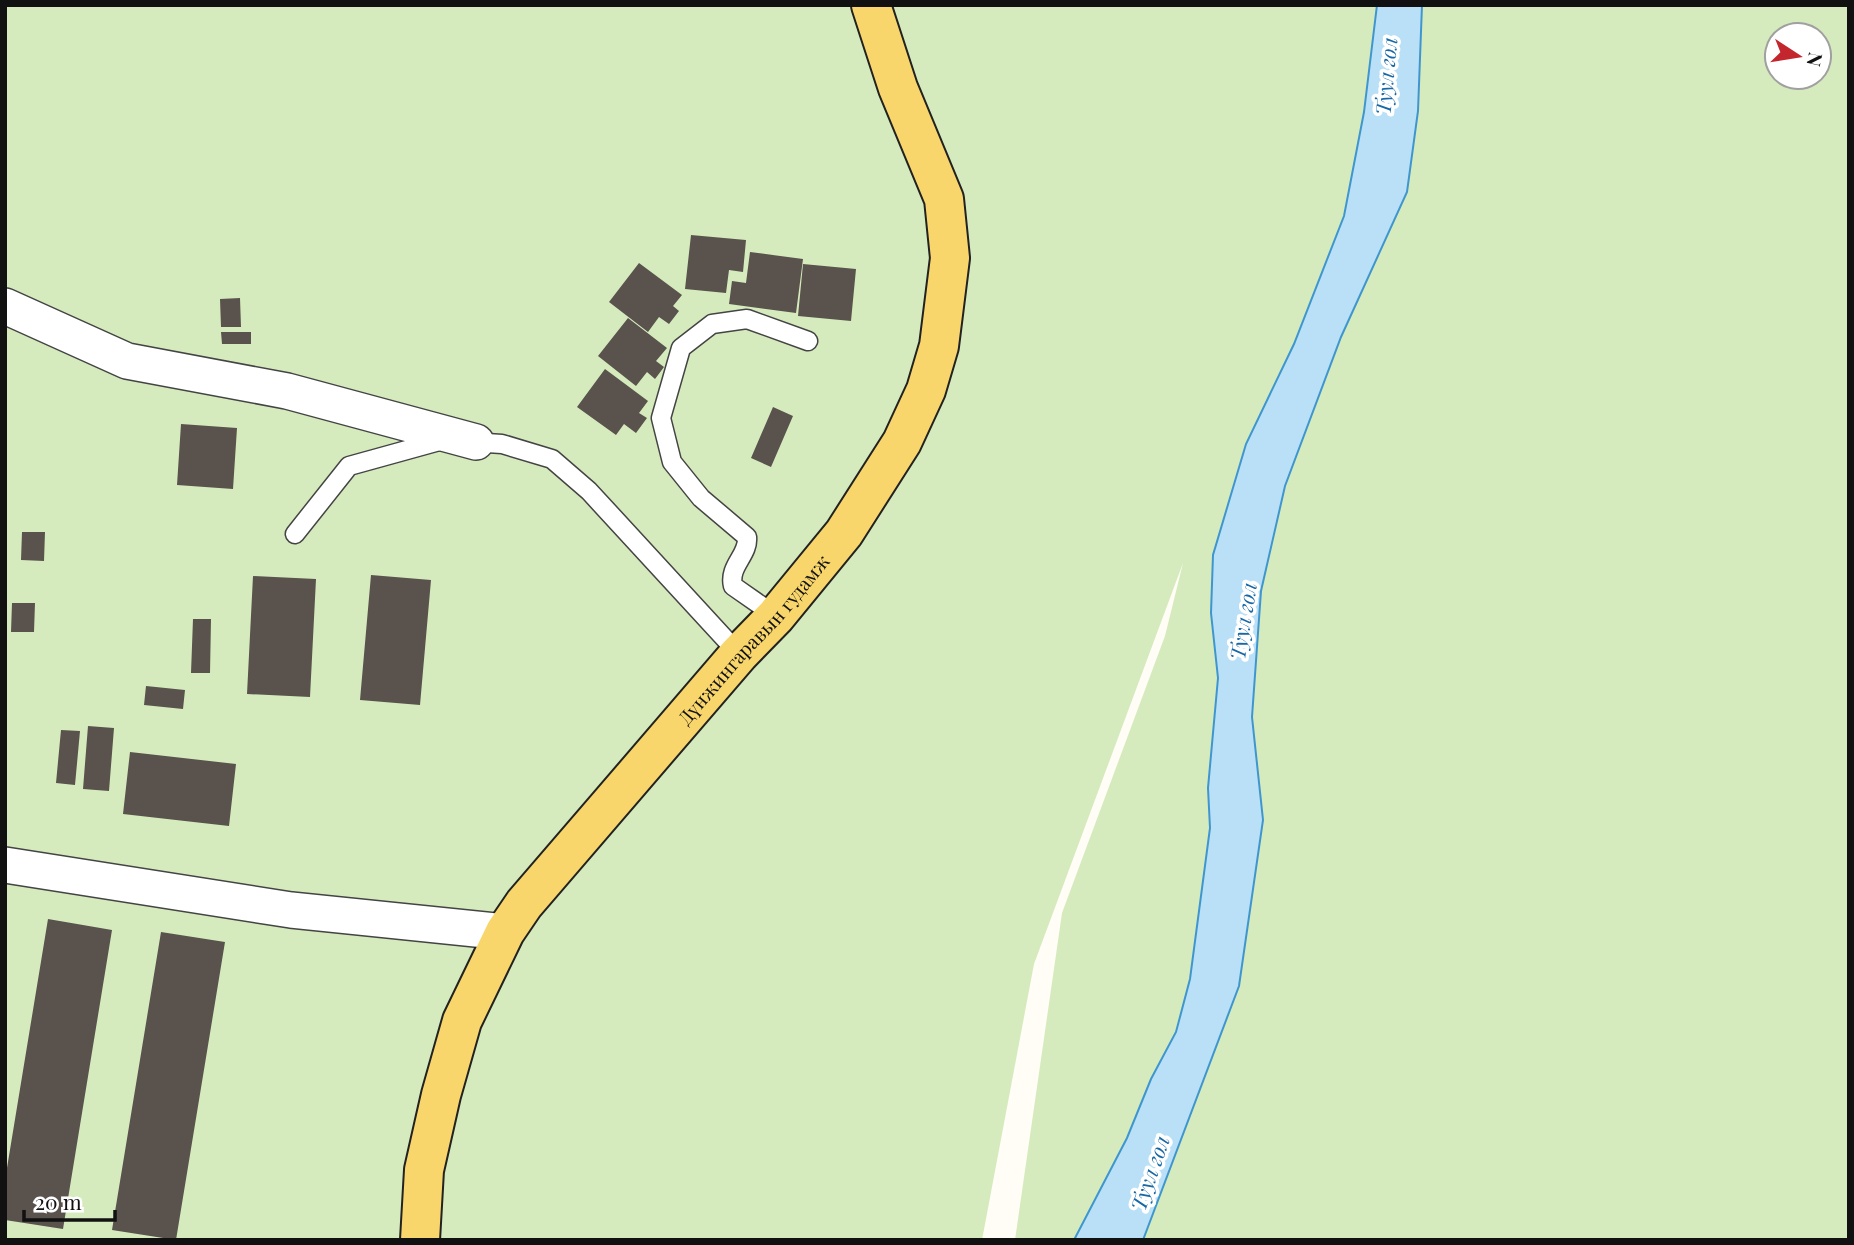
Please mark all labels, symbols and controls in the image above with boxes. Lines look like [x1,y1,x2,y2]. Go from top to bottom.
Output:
north arrow [1763,21,1833,91]
water label: Туул гол [1368,36,1402,116]
text: N [1801,50,1830,69]
street label: Дүнжингаравын гудамж [672,549,835,729]
water label: Туул гол [1222,580,1262,662]
water label: Туул гол [1123,1132,1175,1214]
scale bar [24,1178,116,1222]
text: 20 m [35,1187,82,1215]

